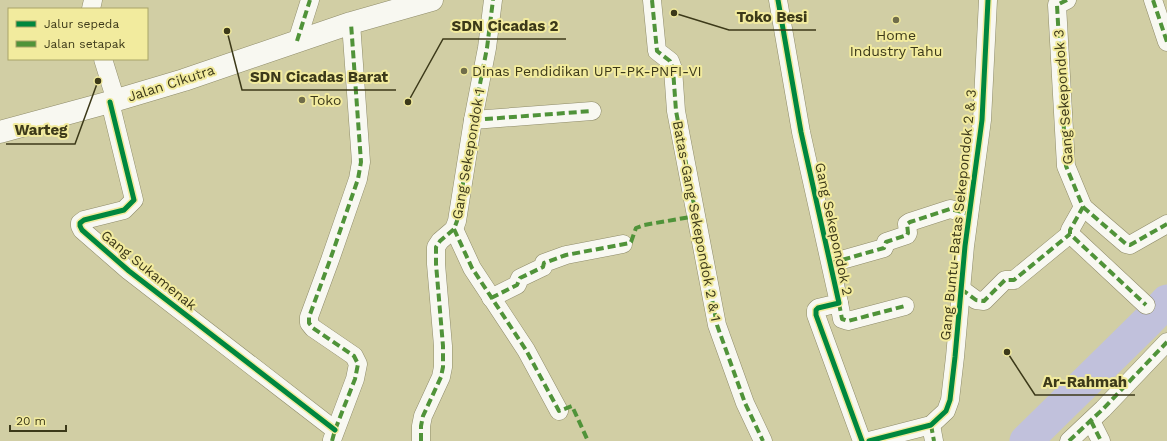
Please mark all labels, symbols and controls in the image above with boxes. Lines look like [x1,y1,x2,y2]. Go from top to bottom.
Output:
callout: Toko Besi [729,3,816,30]
legend [8,8,148,60]
text: Toko Besi [737,8,807,26]
callout: SDN Cicadas 2 [443,12,566,39]
marker: Home Industry Tahu [891,15,901,25]
text: Jalur sepeda [44,17,119,31]
text: SDN Cicadas 2 [452,17,558,35]
place label: Home Industry Tahu [850,27,942,59]
street label: Gang Sekepondok 3 [1050,29,1076,165]
text: Jalan setapak [44,37,126,51]
street label: Jalan Cikutra [126,61,217,105]
callout: SDN Cicadas Barat [242,63,396,90]
place label: Dinas Pendidikan UPT-PK-PNFI-VI [472,63,702,79]
marker: Dinas Pendidikan UPT-PK-PNFI-VI [459,66,469,76]
text: SDN Cicadas Barat [250,68,389,86]
street label: Gang Sekepondok 1 [449,87,487,221]
street label: Gang Buntu-Batas Sekepondok 2 & 3 [937,89,979,341]
place label: Toko [310,92,341,108]
marker: Toko [297,95,307,105]
callout: Warteg [6,117,75,144]
street label: Batas-Gang Sekepondok 2 & 1 [670,119,724,323]
text: Warteg [15,121,68,139]
street label: Gang Sekepondok 2 [812,161,856,297]
street label: Gang Sukamenak [98,227,200,313]
callout: Ar-Rahmah [1035,368,1135,395]
text: Ar-Rahmah [1043,373,1127,391]
scale bar [10,407,66,433]
text: 20 m [16,414,46,428]

